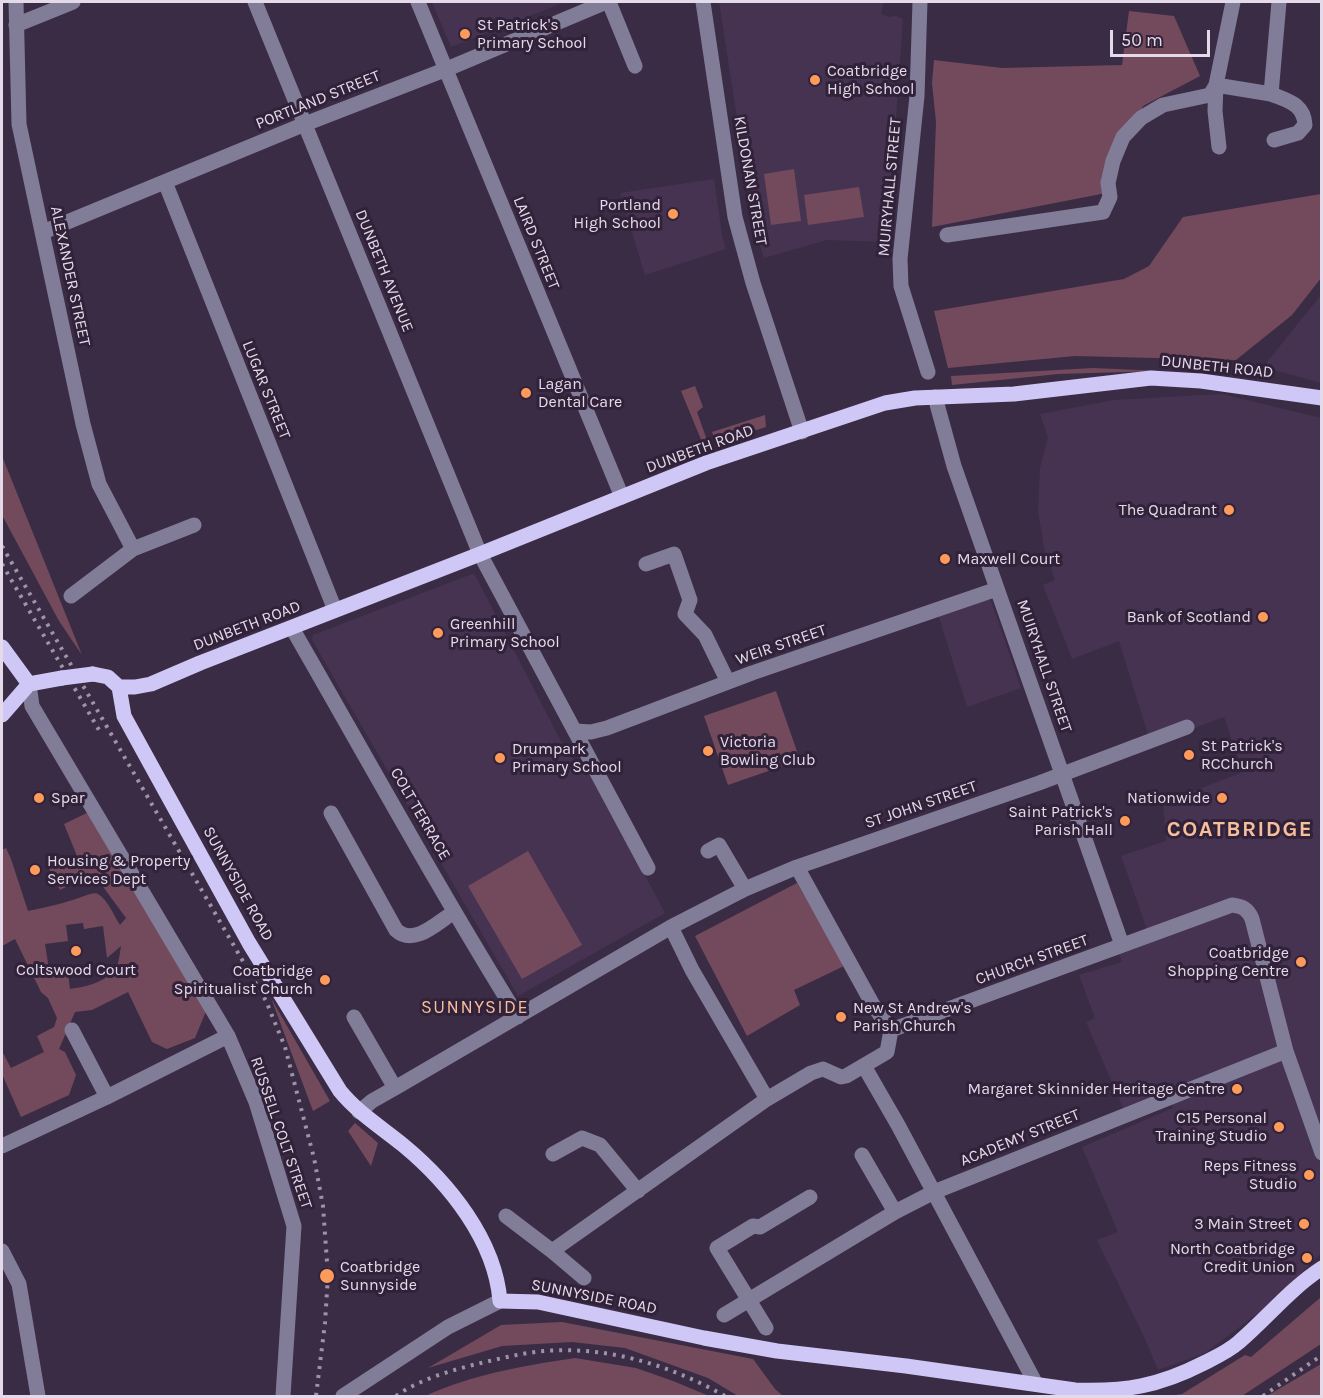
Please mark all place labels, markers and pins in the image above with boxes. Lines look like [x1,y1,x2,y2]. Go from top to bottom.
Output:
place label: St Patrick's Primary School [477,15,587,53]
marker: St Patrick's Primary School [458,27,472,41]
place label: Coatbridge High School [827,61,915,99]
marker: Coatbridge High School [808,73,822,87]
place label: Portland High School [573,195,661,233]
marker: Portland High School [666,207,680,221]
place label: Lagan Dental Care [538,374,622,412]
marker: Lagan Dental Care [519,386,533,400]
place label: The Quadrant [1119,500,1217,520]
marker: The Quadrant [1222,503,1236,517]
place label: Maxwell Court [957,549,1060,569]
marker: Maxwell Court [938,552,952,566]
place label: Bank of Scotland [1127,607,1251,627]
marker: Bank of Scotland [1256,610,1270,624]
place label: Greenhill Primary School [450,614,560,652]
marker: Greenhill Primary School [431,626,445,640]
place label: Victoria Bowling Club [720,732,815,770]
place label: St Patrick's RCChurch [1201,736,1283,774]
place label: Drumpark Primary School [512,739,622,777]
marker: Victoria Bowling Club [701,744,715,758]
marker: St Patrick's RCChurch [1182,748,1196,762]
marker: Drumpark Primary School [493,751,507,765]
place label: Spar [51,788,85,808]
place label: Nationwide [1127,788,1210,808]
marker: Spar [32,791,46,805]
marker: Nationwide [1215,791,1229,805]
place label: Saint Patrick's Parish Hall [1008,802,1113,840]
marker: Saint Patrick's Parish Hall [1118,814,1132,828]
place label: Housing & Property Services Dept [47,851,190,889]
marker: Housing & Property Services Dept [28,863,42,877]
place label: Coatbridge Shopping Centre [1167,943,1289,981]
marker: Coltswood Court [69,944,83,958]
marker: Coatbridge Shopping Centre [1294,955,1308,969]
place label: Coltswood Court [16,960,136,980]
place label: Coatbridge Spiritualist Church [174,961,313,999]
marker: Coatbridge Spiritualist Church [318,973,332,987]
place label: New St Andrew's Parish Church [853,998,972,1036]
marker: New St Andrew's Parish Church [834,1010,848,1024]
place label: Margaret Skinnider Heritage Centre [968,1079,1225,1099]
marker: Margaret Skinnider Heritage Centre [1230,1082,1244,1096]
place label: C15 Personal Training Studio [1156,1108,1267,1146]
marker: C15 Personal Training Studio [1272,1120,1286,1134]
place label: Reps Fitness Studio [1204,1156,1297,1194]
marker: Reps Fitness Studio [1302,1168,1316,1182]
place label: 3 Main Street [1194,1214,1292,1234]
marker: 3 Main Street [1297,1217,1311,1231]
place label: North Coatbridge Credit Union [1170,1239,1295,1277]
marker: North Coatbridge Credit Union [1300,1251,1314,1265]
place label: Coatbridge Sunnyside [340,1257,420,1295]
marker: Coatbridge Sunnyside [318,1267,336,1285]

